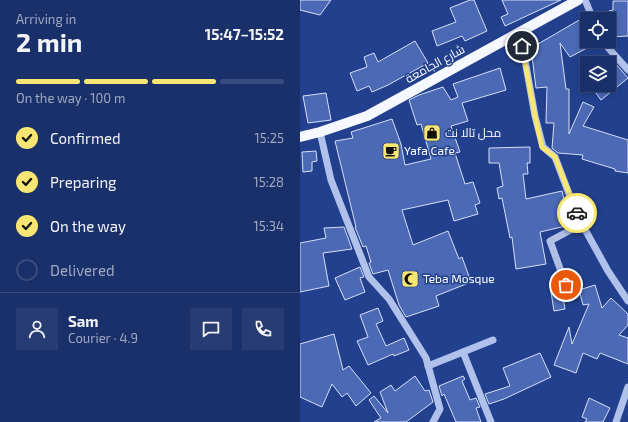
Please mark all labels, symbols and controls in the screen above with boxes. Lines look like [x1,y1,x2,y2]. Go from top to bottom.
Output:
text: Arriving in [16,11,76,27]
map controls [580,12,616,92]
button: locate [580,12,616,48]
text: 15:47–15:52 [205,25,284,43]
text: 2 min [16,26,82,57]
pin [505,29,539,63]
icon: home [511,35,533,57]
street label: شارع الجامعة [402,41,468,87]
button: layers [580,56,616,92]
text: On the way · 100 m [16,90,125,106]
shop icon: محل تالا نت [422,123,442,143]
place label: محل تالا نت [445,125,501,140]
icon: check [16,127,38,149]
text: Confirmed [50,129,121,147]
text: 15:25 [255,130,284,146]
cafe icon: Yafa Cafe [381,141,401,161]
place label: Yafa Cafe [404,143,455,157]
icon: check [16,171,38,193]
text: Preparing [50,173,116,191]
text: 15:28 [254,174,284,190]
courier [557,193,597,233]
icon: car [566,202,588,224]
icon: check [16,215,38,237]
text: On the way [50,217,126,235]
text: 15:34 [254,218,284,234]
text: Delivered [50,261,115,279]
pin [549,268,583,302]
mosque icon: Teba Mosque [400,269,420,289]
place label: Teba Mosque [423,271,495,285]
icon: bag [555,274,577,296]
button: person [16,308,58,350]
button: chat [190,308,232,350]
button: phone [242,308,284,350]
text: Sam [68,312,99,330]
text: Courier · 4.9 [68,330,138,346]

